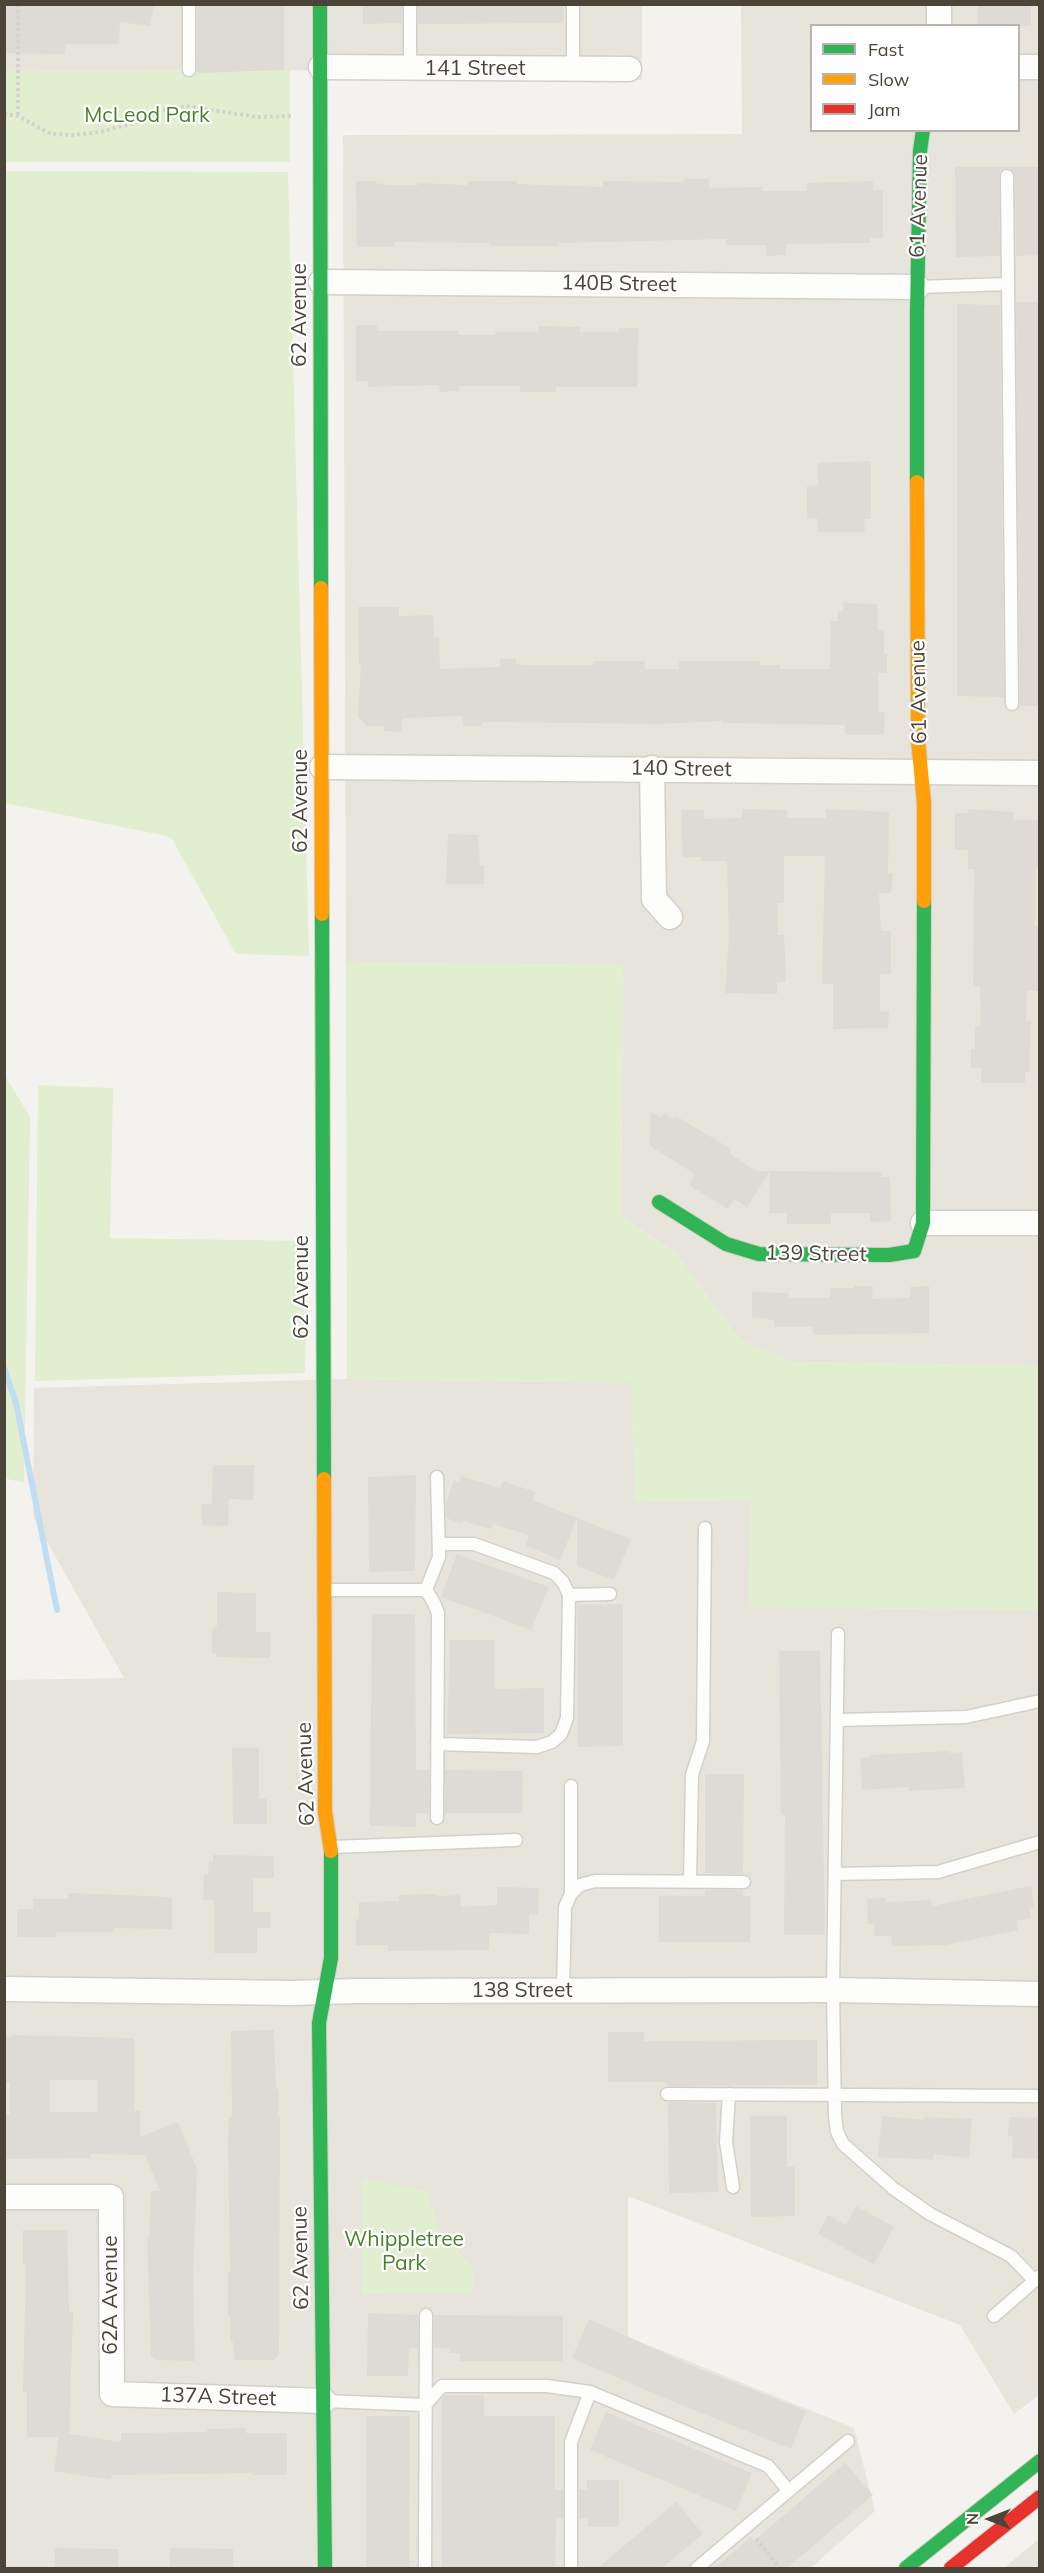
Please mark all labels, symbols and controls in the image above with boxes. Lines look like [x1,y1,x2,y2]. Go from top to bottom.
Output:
legend [810,24,1020,132]
text: Fast [868,38,904,61]
street label: 141 Street [424,56,526,82]
text: Slow [868,68,909,91]
text: Jam [868,98,901,121]
park label: McLeod Park [84,103,210,129]
street label: 61 Avenue [905,154,933,258]
street label: 62 Avenue [287,263,313,367]
street label: 140B Street [561,270,677,298]
street label: 61 Avenue [905,640,933,744]
street label: 62 Avenue [288,749,314,853]
street label: 140 Street [630,756,732,782]
street label: 62 Avenue [289,1235,315,1339]
street label: 139 Street [765,1241,867,1267]
street label: 62 Avenue [292,1722,320,1826]
street label: 138 Street [471,1978,573,2004]
street label: 62 Avenue [287,2206,315,2310]
park label: Whippletree Park [344,2227,464,2277]
street label: 62A Avenue [98,2235,124,2355]
street label: 137A Street [159,2382,277,2412]
north arrow [960,2489,1020,2549]
text: N [962,2513,982,2525]

